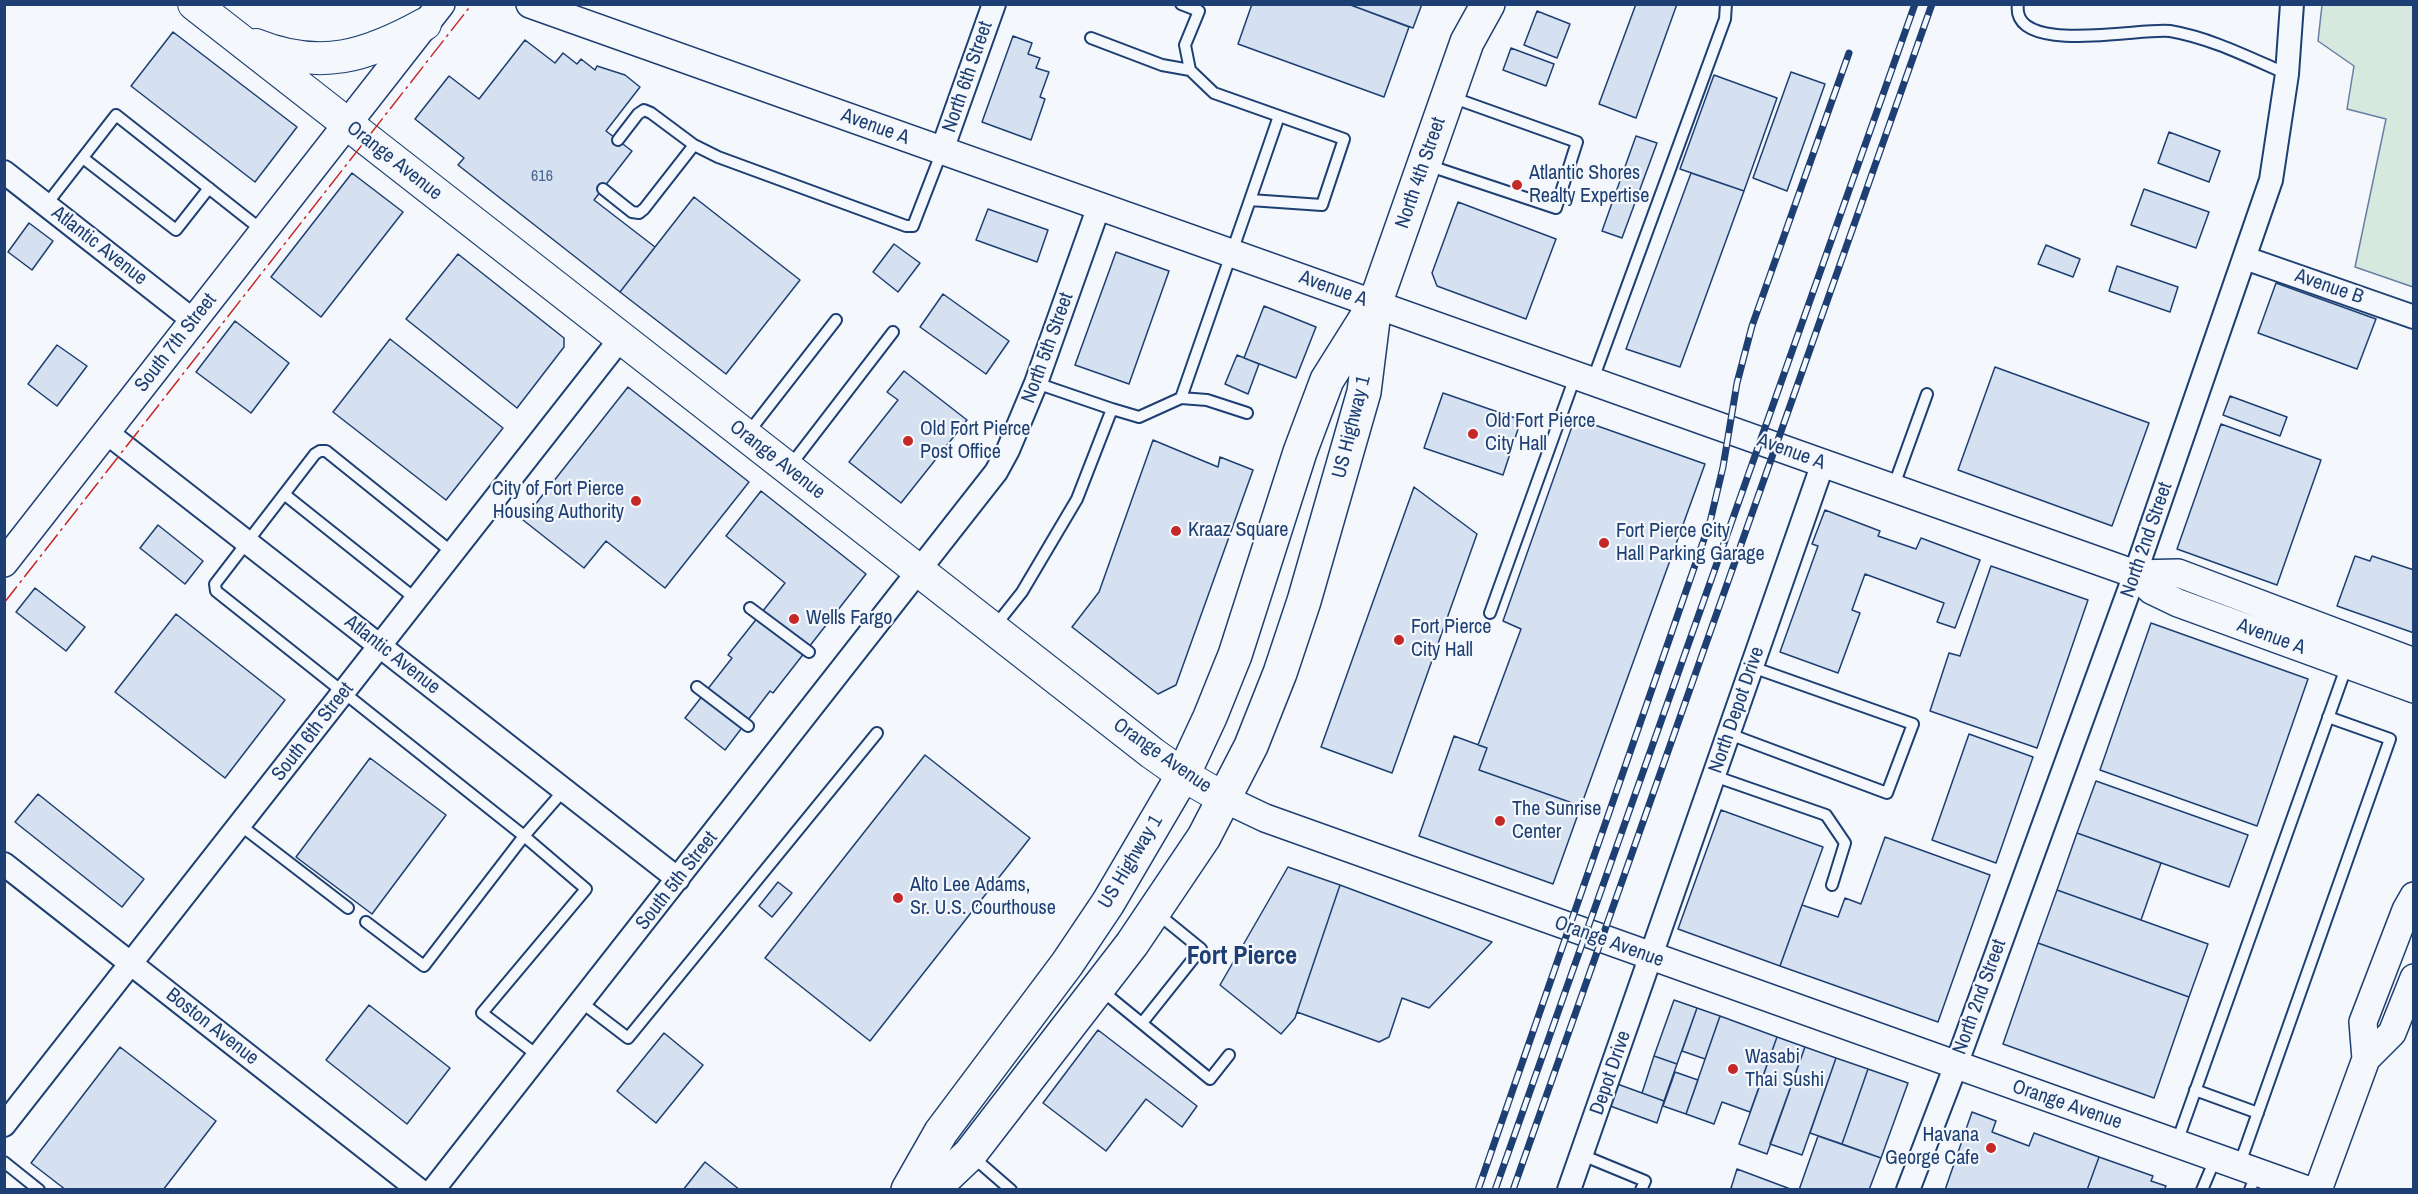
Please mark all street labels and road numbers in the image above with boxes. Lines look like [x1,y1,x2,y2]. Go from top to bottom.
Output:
street label: North 6th Street [938,18,998,136]
street label: Avenue A [838,104,912,150]
street label: North 4th Street [1391,114,1451,232]
street label: Orange Avenue [341,116,447,206]
street label: Atlantic Avenue [46,201,152,291]
street label: Avenue B [2292,264,2366,310]
street label: Avenue A [1296,266,1370,312]
street label: South 7th Street [130,289,222,397]
street label: North 5th Street [1017,289,1079,407]
street label: US Highway 1 [1328,373,1376,481]
street label: Orange Avenue [724,415,830,505]
street label: Avenue A [1754,429,1828,475]
street label: North 2nd Street [2116,479,2178,601]
street label: Atlantic Avenue [339,610,445,700]
street label: Avenue A [2234,614,2308,660]
street label: North Depot Drive [1704,644,1770,776]
street label: South 6th Street [267,678,359,786]
street label: Orange Avenue [1108,713,1216,799]
street label: US Highway 1 [1094,811,1168,913]
street label: South 5th Street [631,827,723,935]
street label: Orange Avenue [1551,911,1667,973]
street label: North 2nd Street [1948,936,2012,1058]
street label: Boston Avenue [161,983,263,1071]
street label: Depot Drive [1585,1028,1637,1118]
street label: Orange Avenue [2009,1075,2125,1135]

